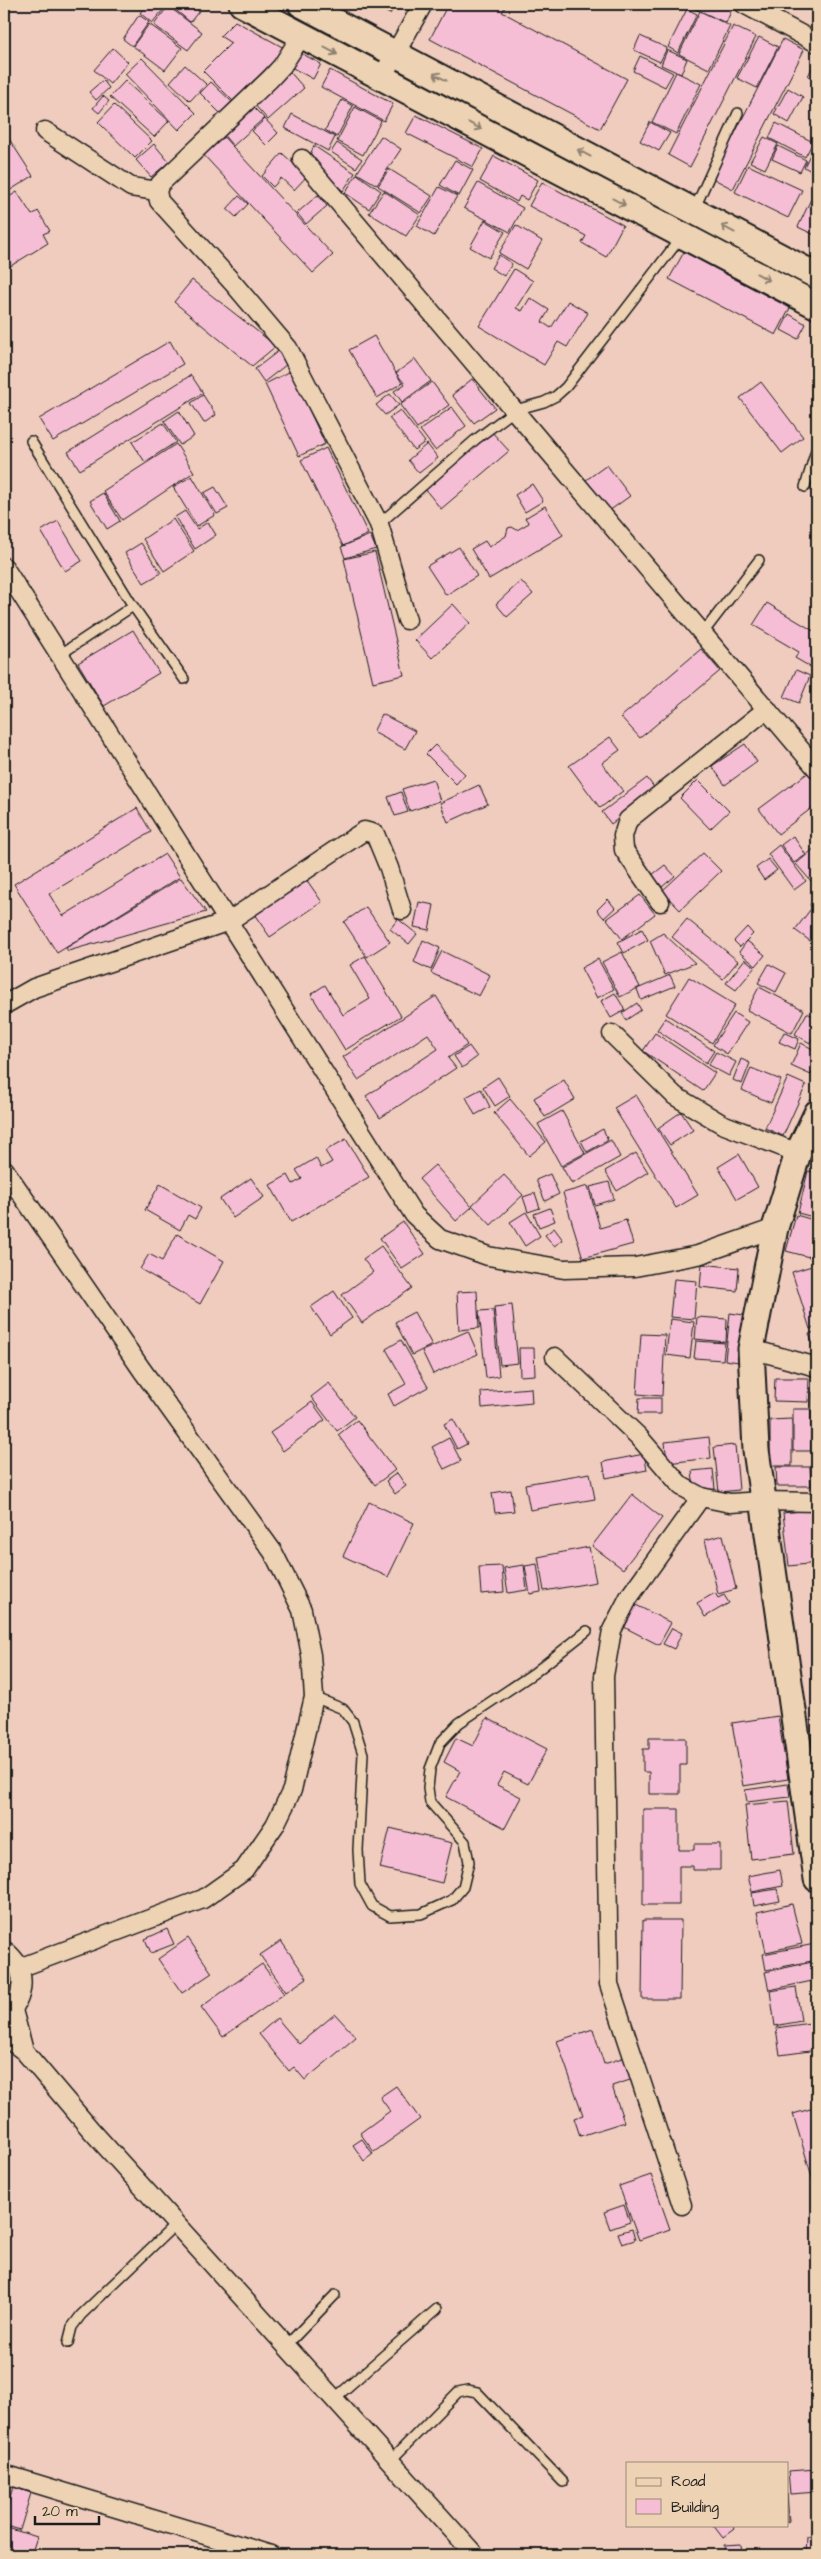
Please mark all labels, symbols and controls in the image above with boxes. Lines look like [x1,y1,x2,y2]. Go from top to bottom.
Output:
one-way arrow [324,46,339,56]
one-way arrow [433,72,448,81]
one-way arrow [468,121,483,131]
one-way arrow [577,148,592,157]
one-way arrow [612,197,626,207]
one-way arrow [721,223,736,233]
one-way arrow [756,272,771,282]
legend [626,2462,788,2526]
text: Road [671,2471,706,2492]
scale bar [35,2494,99,2526]
text: Building [671,2497,719,2519]
text: 20 m [42,2501,78,2522]

